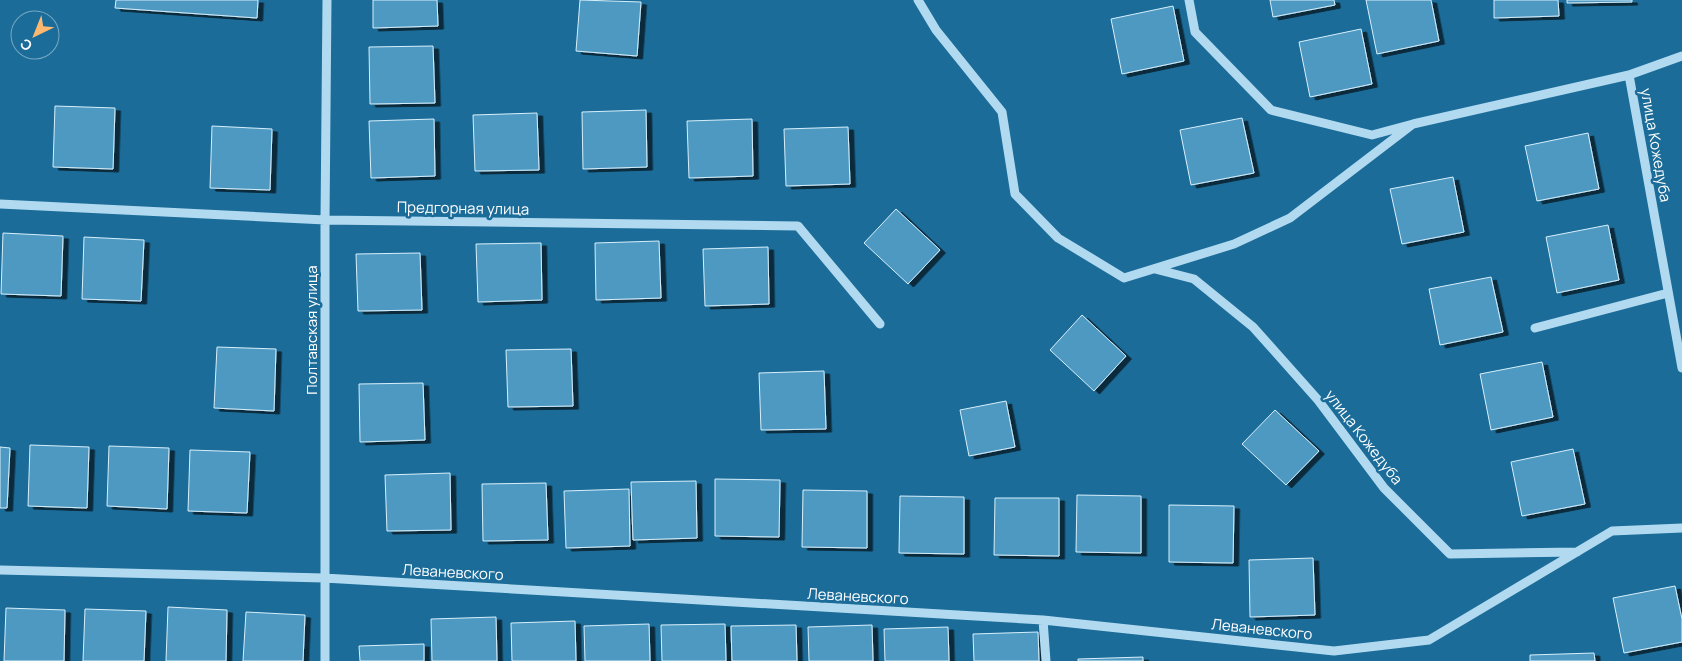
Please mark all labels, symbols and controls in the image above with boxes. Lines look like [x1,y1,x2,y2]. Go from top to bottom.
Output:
north arrow [10,10,60,60]
text: С [16,34,36,55]
street label: улица Кожедуба [1636,86,1676,204]
street label: Предгорная улица [397,196,529,220]
street label: Полтавская улица [301,265,322,395]
street label: улица Кожедуба [1320,385,1408,489]
street label: Леваневского [402,559,504,585]
street label: Леваневского [807,583,909,609]
street label: Леваневского [1210,613,1314,645]

